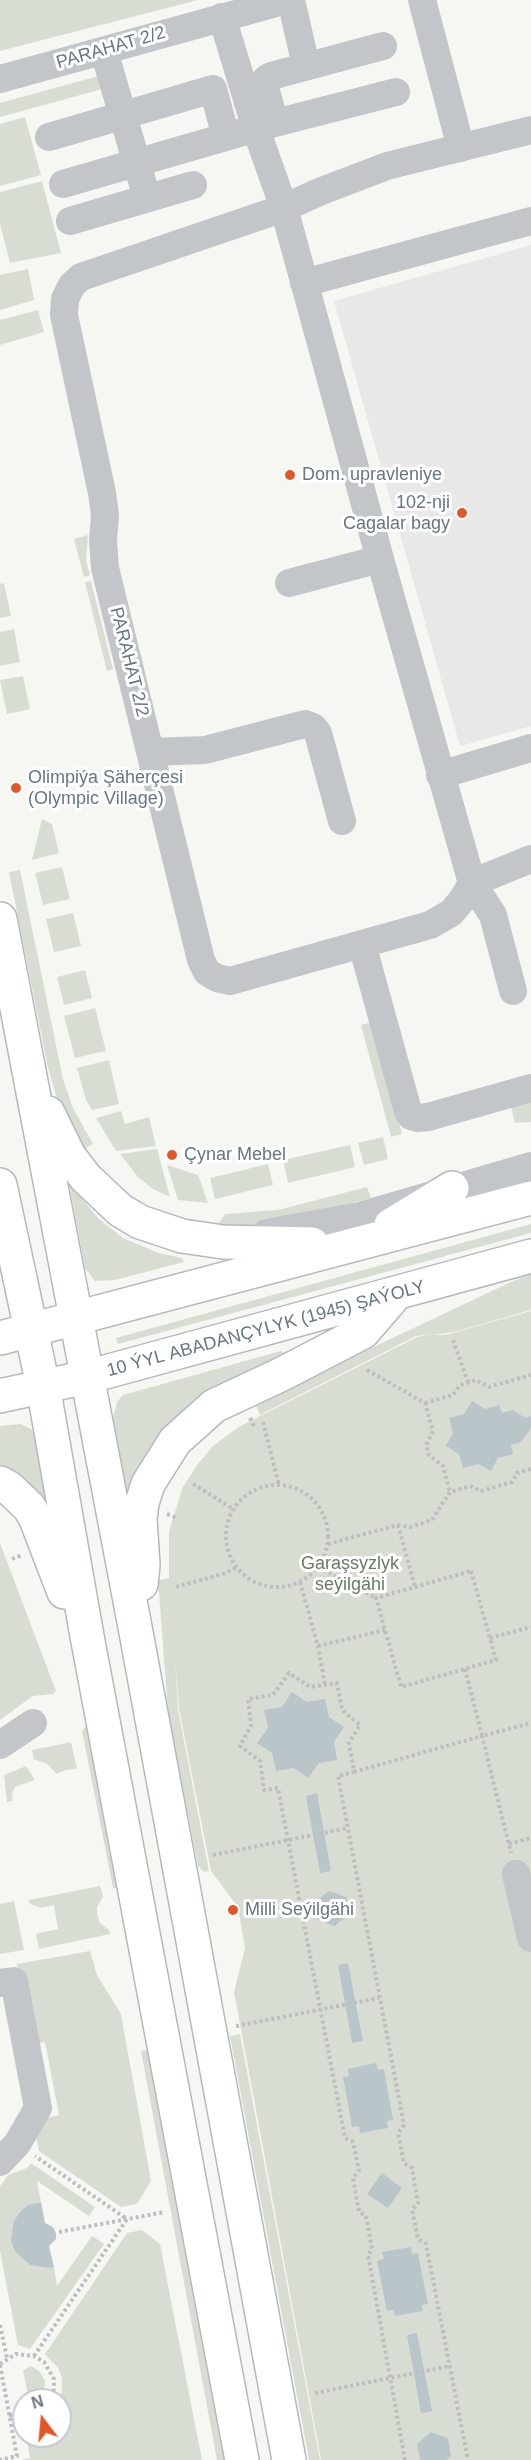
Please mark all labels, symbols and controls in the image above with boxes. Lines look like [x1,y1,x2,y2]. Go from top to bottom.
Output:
street label: PARAHAT 2/2 [54,22,168,74]
place label: Dom. upravleniye [302,464,442,486]
marker: Dom. upravleniye [283,468,297,482]
place label: 102-nji Cagalar bagy [343,492,450,534]
marker: 102-nji Cagalar bagy [455,506,469,520]
street label: PARAHAT 2/2 [105,605,153,719]
place label: Olimpiýa Şäherçesi (Olympic Village) [28,767,183,810]
marker: Olimpiýa Şäherçesi (Olympic Village) [9,781,23,795]
place label: Çynar Mebel [184,1144,286,1166]
marker: Çynar Mebel [165,1148,179,1162]
street label: 10 ÝYL ABADANÇYLYK (1945) ŞAÝOLY [105,1276,427,1382]
park label: Garaşsyzlyk seýilgähi [301,1553,399,1596]
place label: Milli Seýilgähi [245,1899,354,1921]
marker: Milli Seýilgähi [226,1903,240,1917]
north arrow [12,2388,72,2448]
text: N [30,2392,45,2412]

